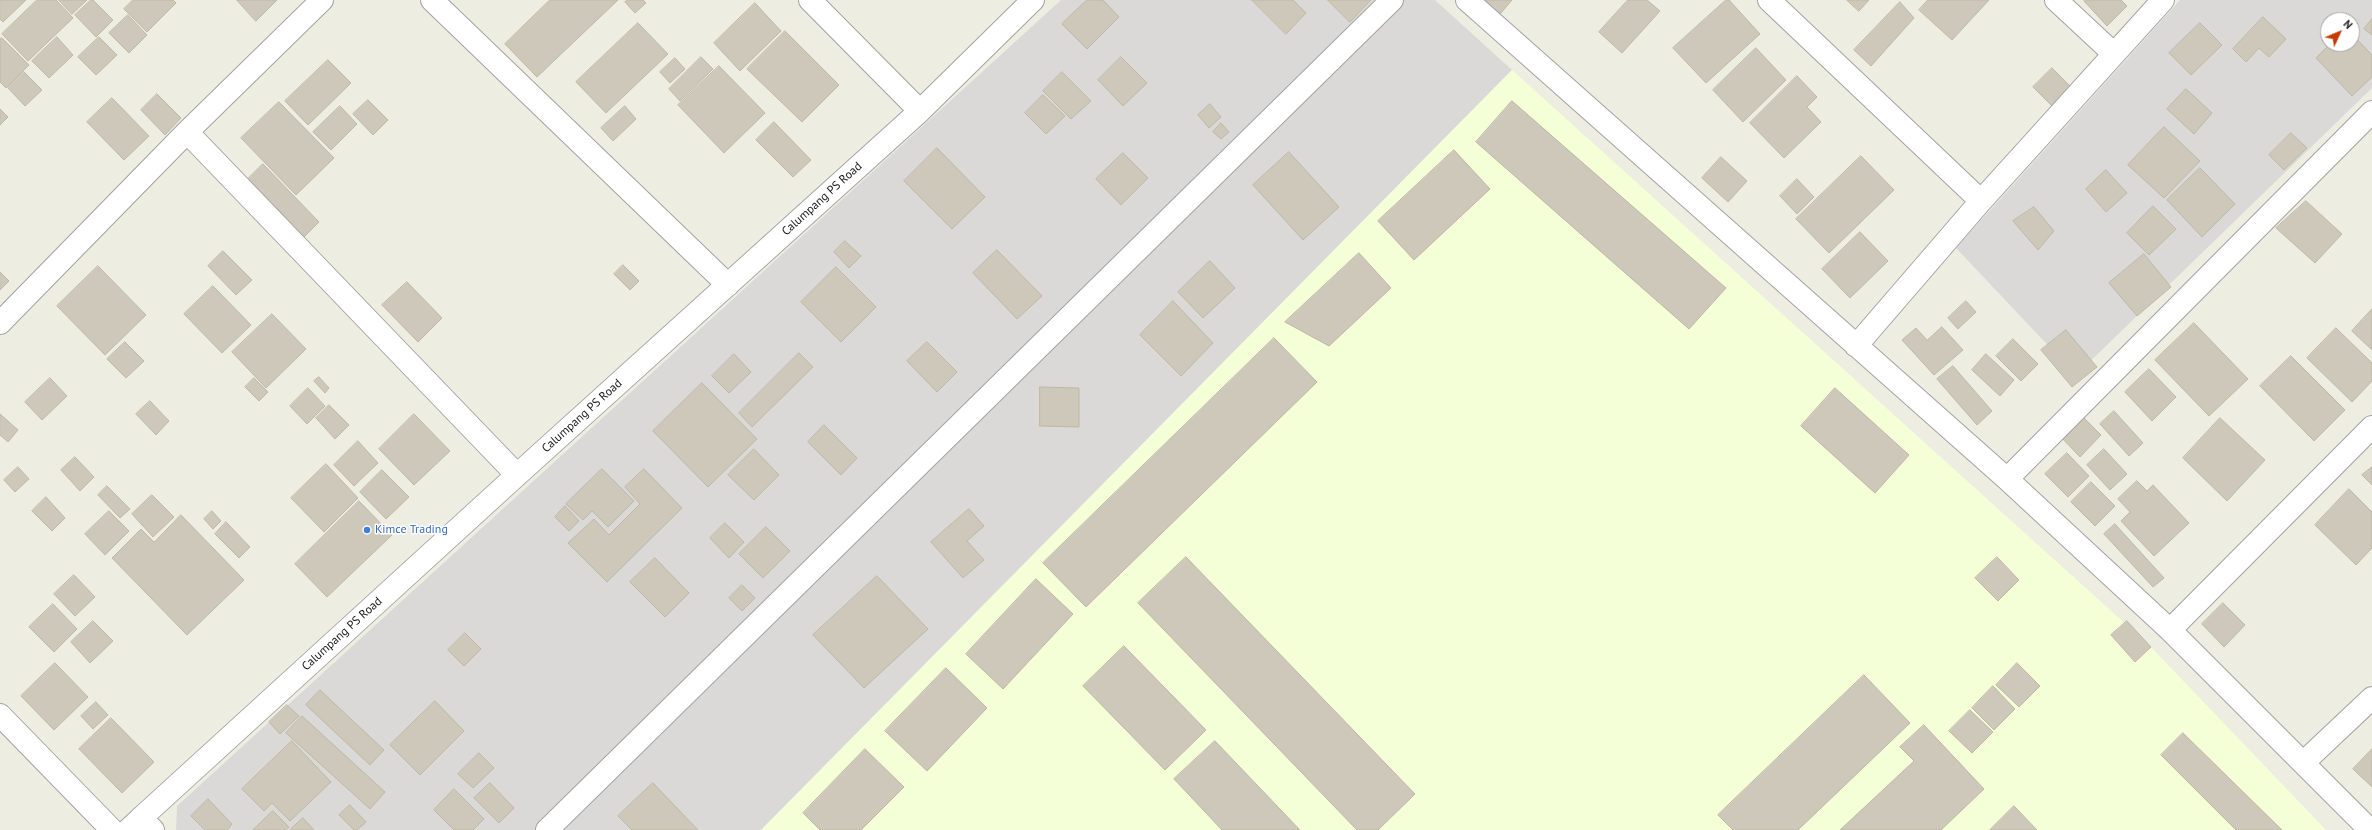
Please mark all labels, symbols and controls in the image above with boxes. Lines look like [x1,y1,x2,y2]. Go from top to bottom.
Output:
north arrow [2320,12,2360,52]
text: N [2340,17,2355,32]
street label: Calumpang PS Road [779,159,865,239]
street label: Calumpang PS Road [539,376,625,456]
place label: Kimce Trading [375,523,448,537]
marker: Kimce Trading [362,525,372,535]
street label: Calumpang PS Road [299,594,385,674]

